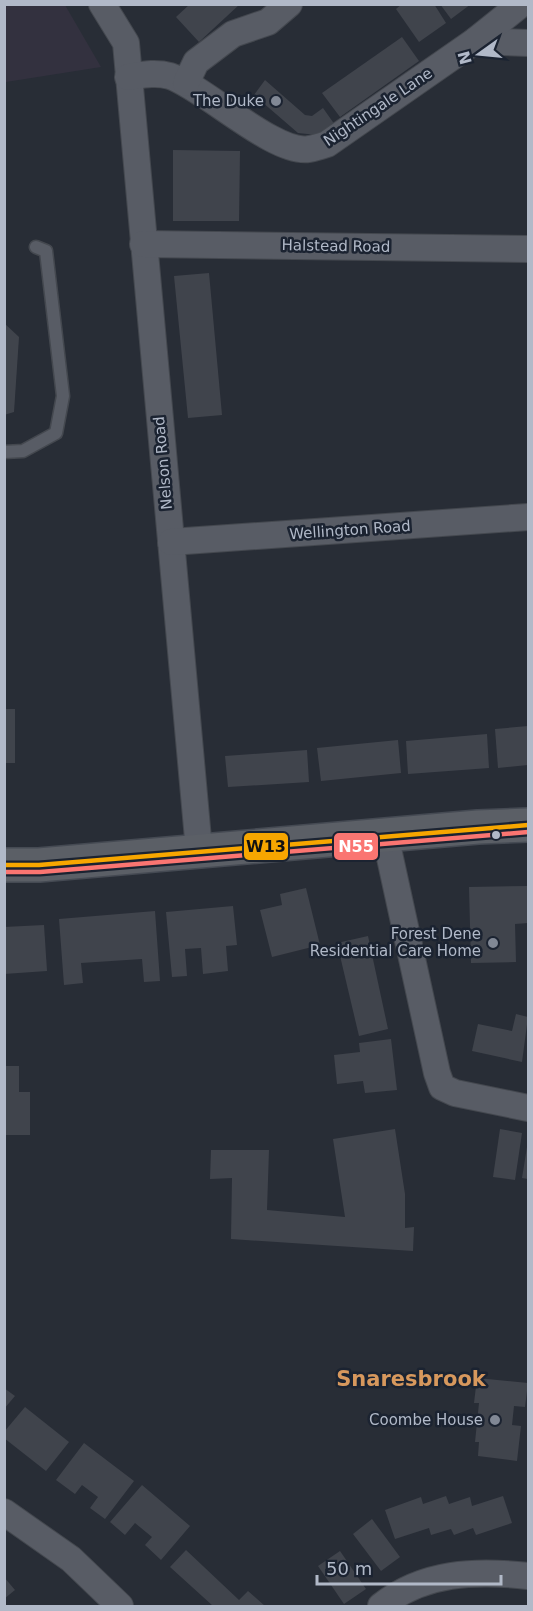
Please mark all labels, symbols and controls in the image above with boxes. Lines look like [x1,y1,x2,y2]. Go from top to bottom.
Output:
north arrow [449,24,509,84]
text: N [454,49,476,67]
street label: Nightingale Lane [320,64,436,150]
place label: The Duke [192,92,264,110]
marker: The Duke [269,94,283,108]
street label: Halstead Road [282,236,390,256]
street label: Nelson Road [150,416,176,510]
street label: Wellington Road [289,517,411,543]
unlabelled marker [490,829,502,841]
line badge: W13 [243,832,289,861]
line badge: N55 [333,832,379,861]
text: W13 [246,837,286,856]
text: N55 [338,837,374,856]
place label: Forest Dene Residential Care Home [310,925,481,960]
marker: Forest Dene Residential Care Home [486,936,500,950]
district label: Snaresbrook [336,1367,487,1391]
place label: Coombe House [369,1411,483,1429]
marker: Coombe House [488,1413,502,1427]
scale bar [317,1548,502,1586]
text: 50 m [326,1558,372,1579]

